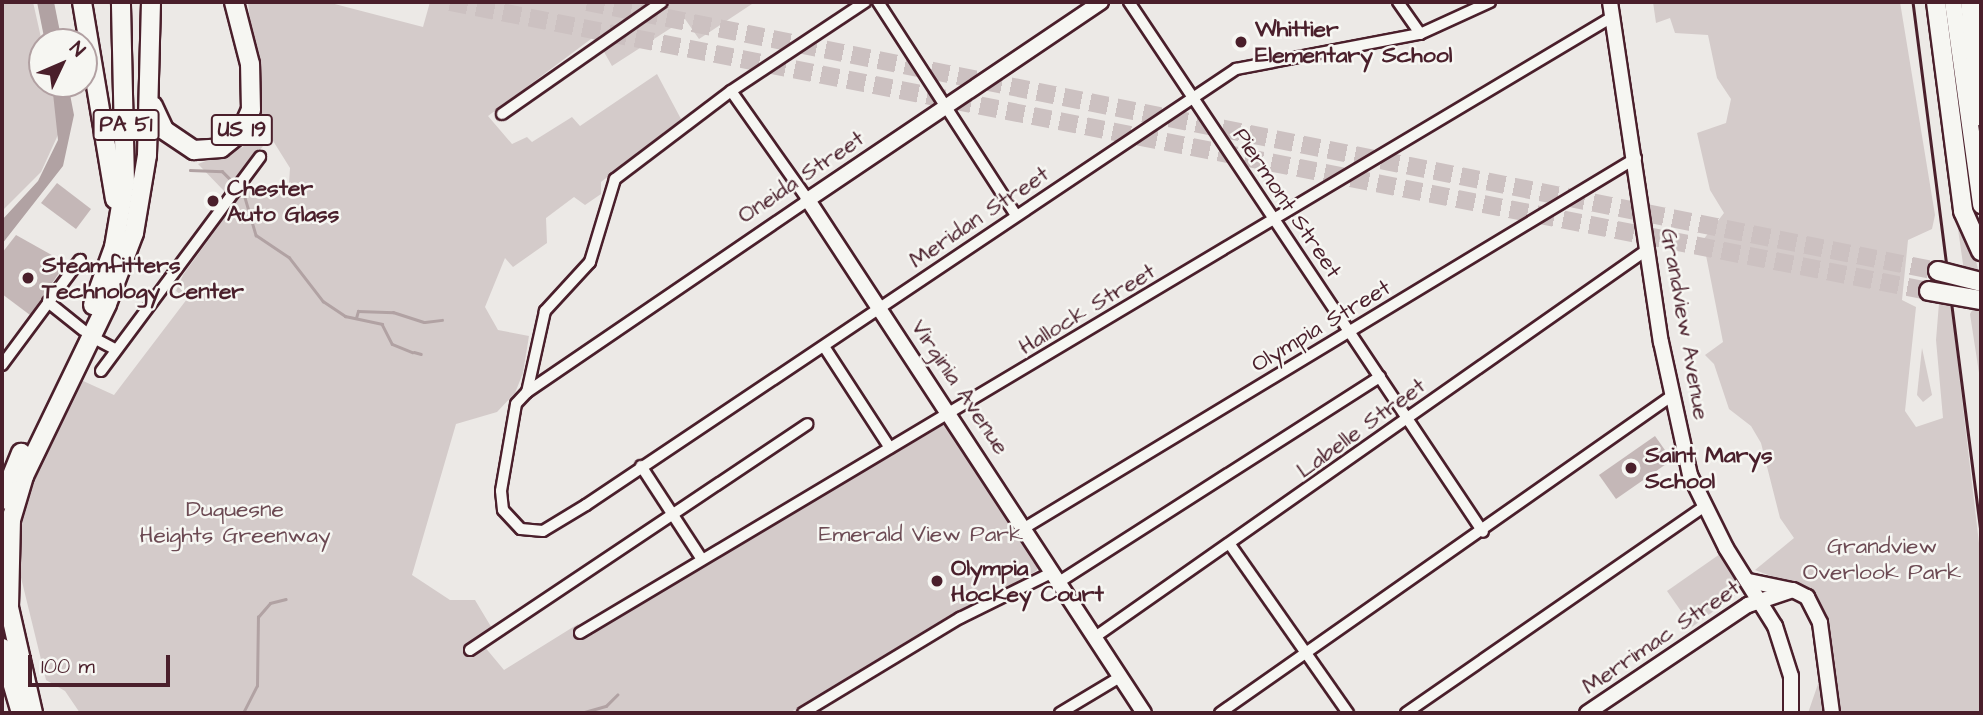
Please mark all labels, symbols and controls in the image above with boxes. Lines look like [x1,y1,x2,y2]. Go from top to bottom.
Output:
place label: Whittier Elementary School [1255,15,1452,69]
north arrow [28,28,98,98]
marker: Whittier Elementary School [1233,34,1249,50]
text: N [63,36,91,63]
road number: PA 51 [91,108,161,142]
road number: US 19 [210,113,274,148]
street label: Piermont Street [1227,123,1347,283]
street label: Oneida Street [733,125,869,229]
street label: Meridan Street [904,160,1054,274]
place label: Chester Auto Glass [227,174,339,228]
marker: Chester Auto Glass [205,193,221,209]
street label: Grandview Avenue [1655,226,1715,422]
place label: Steamfitters Technology Center [42,251,244,305]
street label: Hallock Street [1014,257,1160,361]
marker: Steamfitters Technology Center [20,270,36,286]
street label: Olympia Street [1246,274,1396,378]
street label: Virginia Avenue [905,314,1015,460]
street label: Labelle Street [1291,372,1431,484]
place label: Saint Marys School [1645,441,1773,495]
marker: Saint Marys School [1623,460,1639,476]
park label: Duquesne Heights Greenway [139,495,331,549]
park label: Emerald View Park [819,520,1023,548]
park label: Grandview Overlook Park [1803,532,1961,586]
place label: Olympia Hockey Court [951,554,1104,608]
marker: Olympia Hockey Court [929,573,945,589]
street label: Merrimac Street [1577,574,1745,700]
scale bar [32,642,173,686]
text: 100 m [41,652,95,681]

